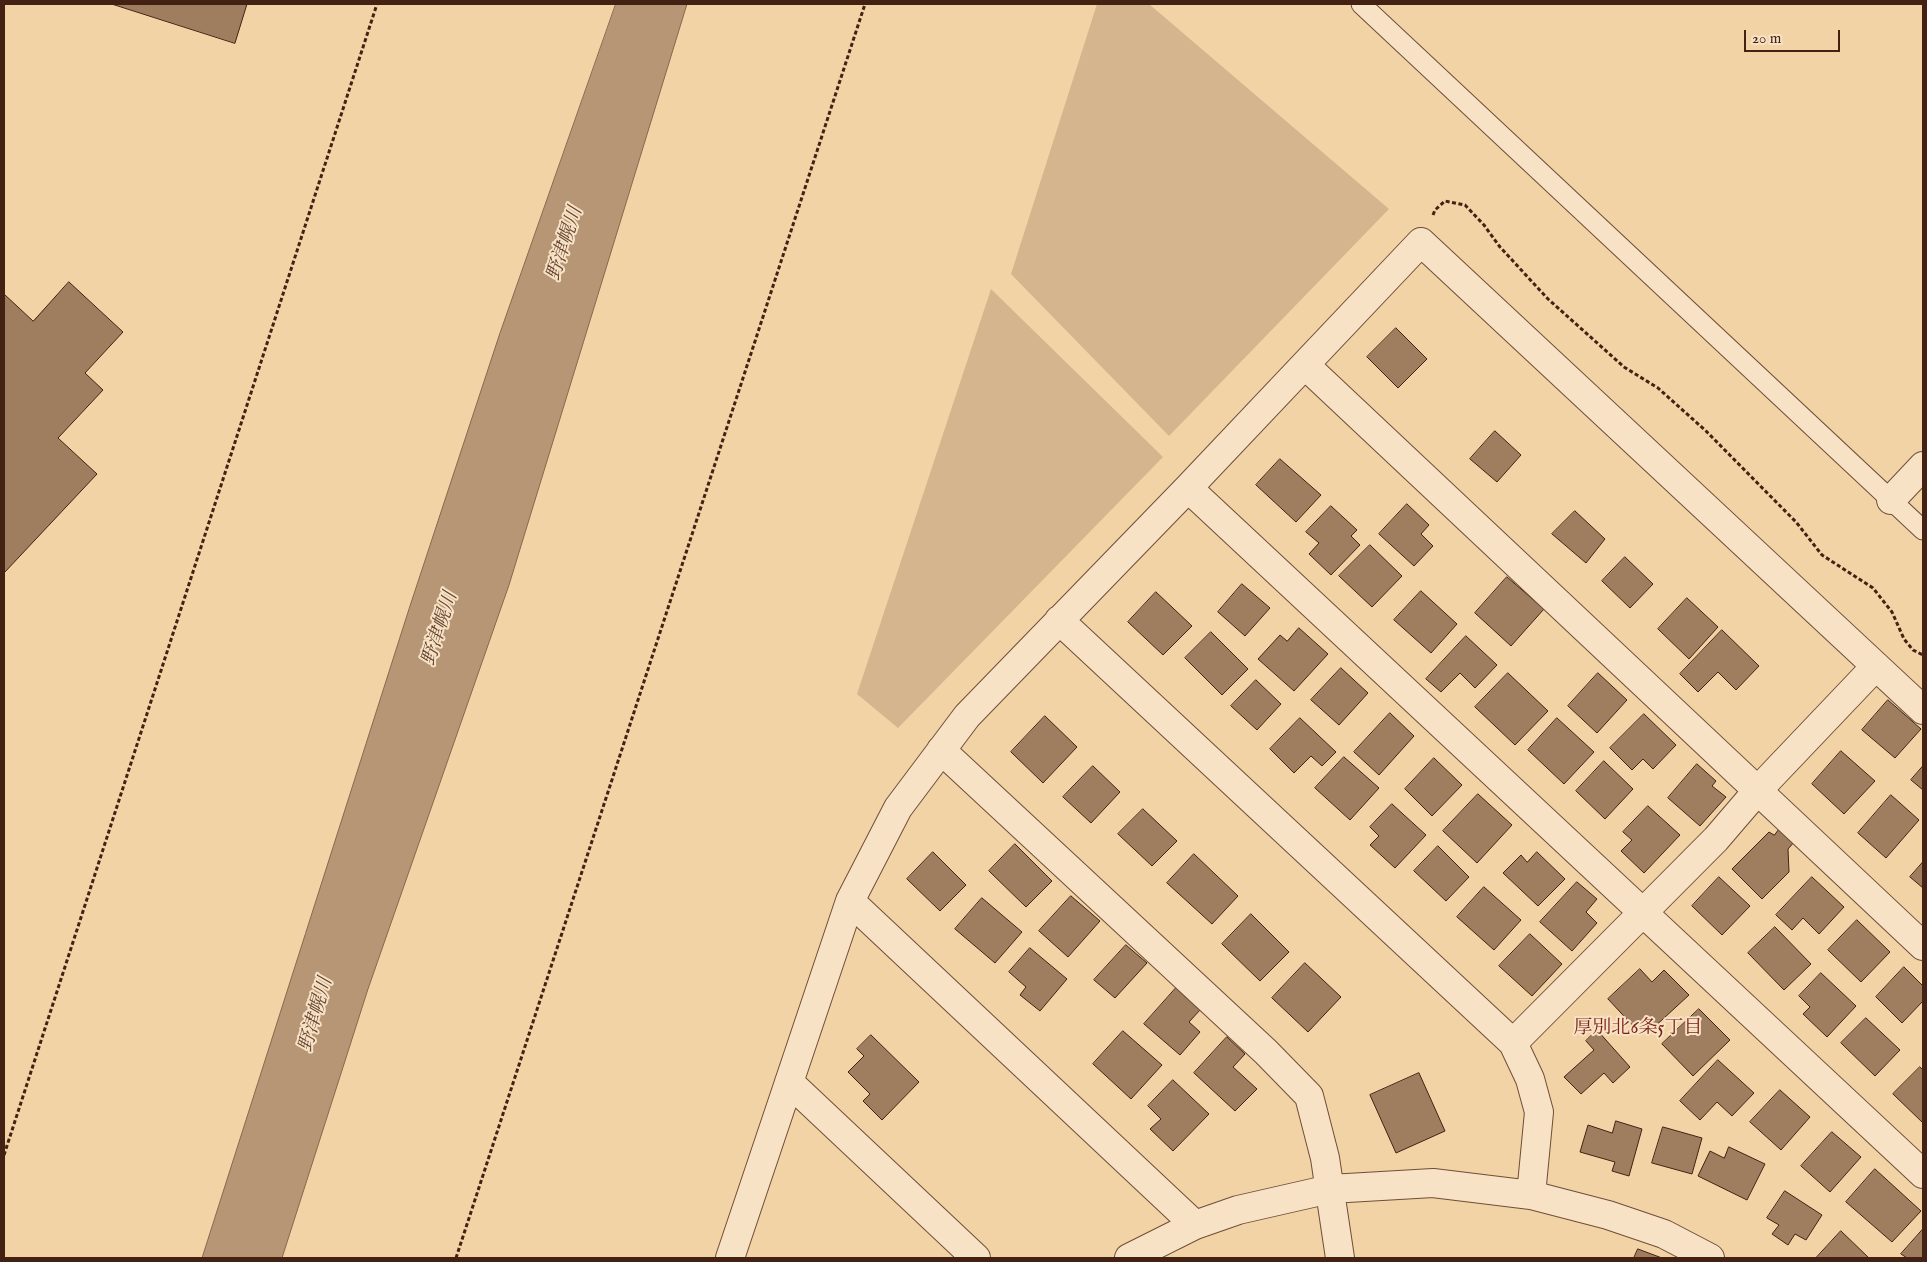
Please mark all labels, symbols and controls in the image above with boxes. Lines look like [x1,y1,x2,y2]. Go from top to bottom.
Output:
scale bar [1747,20,1843,52]
text: 20 m [1752,29,1781,48]
water label: 野津幌川 [543,204,589,284]
water label: 野津幌川 [418,589,464,669]
water label: 野津幌川 [296,975,338,1055]
district label: 厚別北6条5丁目 [1574,1018,1702,1040]

